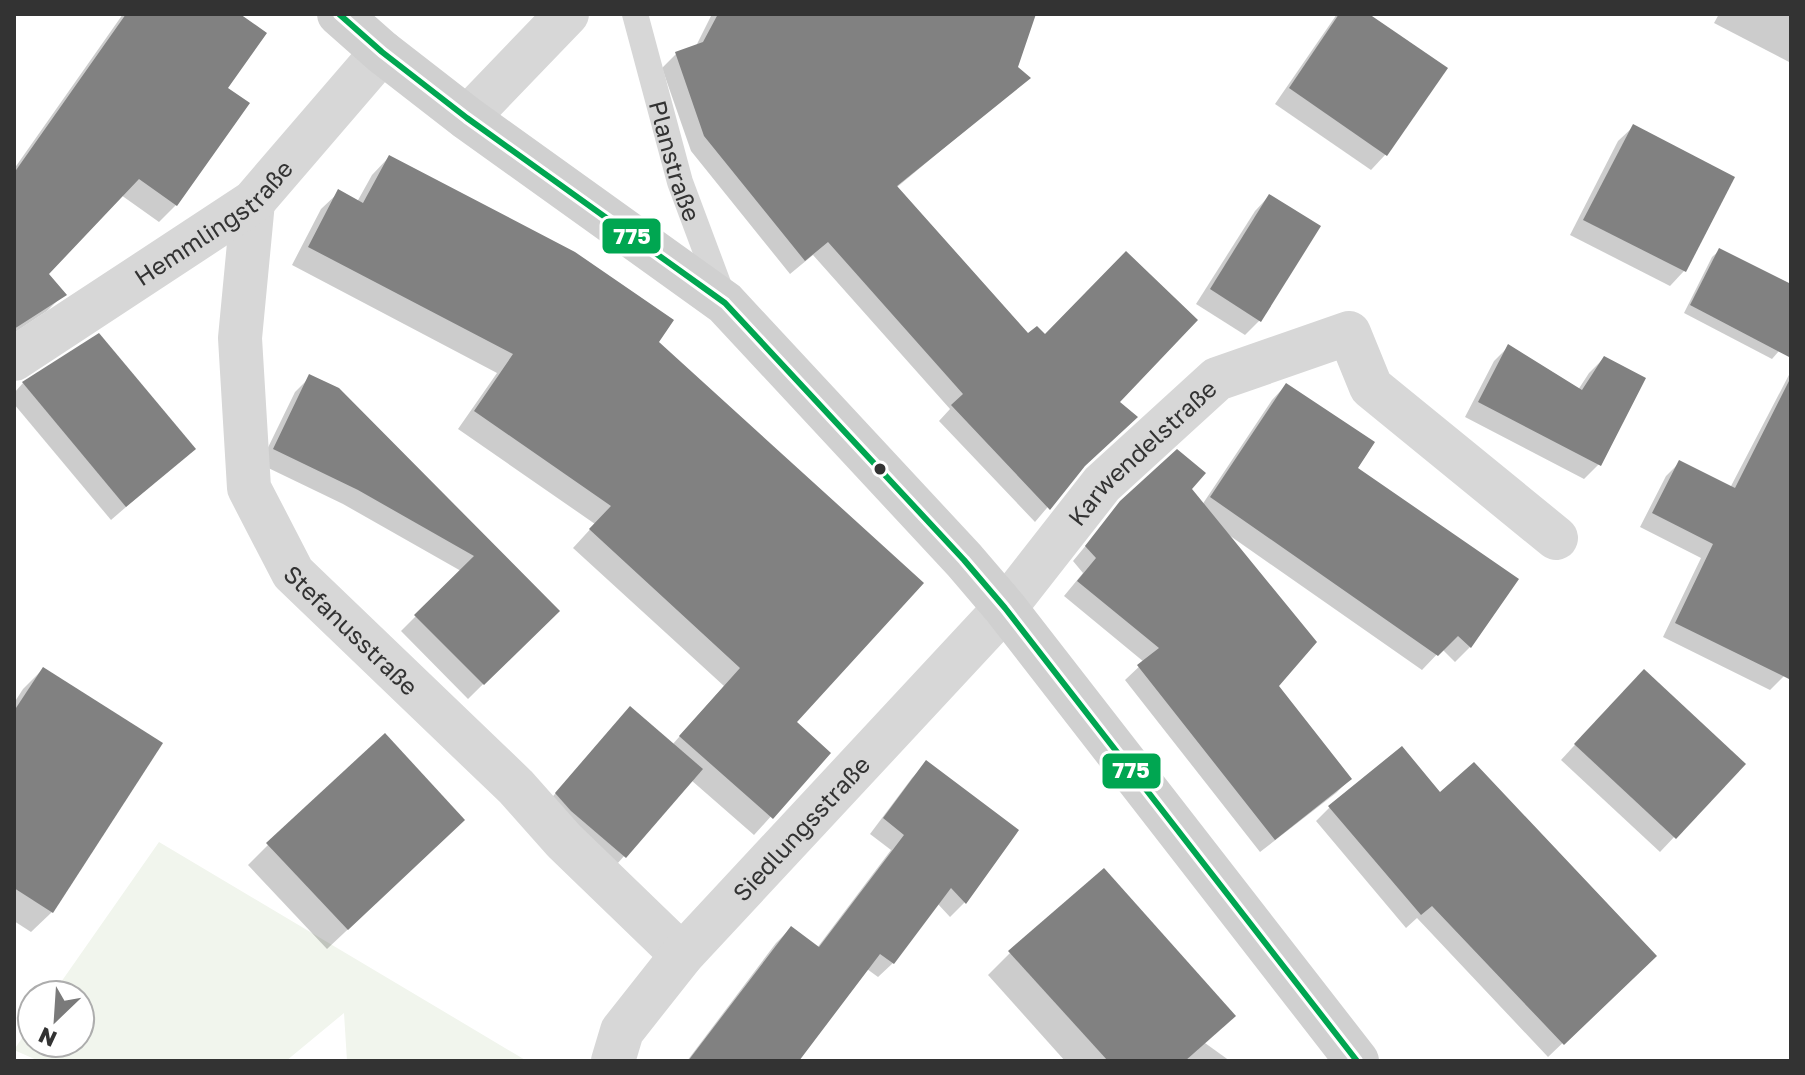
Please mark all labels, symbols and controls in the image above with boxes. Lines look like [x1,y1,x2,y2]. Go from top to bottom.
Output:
street label: Planstraße [644,97,708,225]
street label: Hemmlingstraße [128,153,298,291]
line badge: 775 [601,217,662,255]
text: 775 [613,222,651,249]
street label: Karwendelstraße [1061,373,1222,531]
unlabelled marker [872,461,888,477]
street label: Stefanusstraße [279,558,425,700]
street label: Siedlungsstraße [726,749,875,906]
line badge: 775 [1101,752,1162,790]
text: 775 [1112,756,1150,783]
north arrow [16,979,96,1059]
text: N [34,1022,61,1053]

